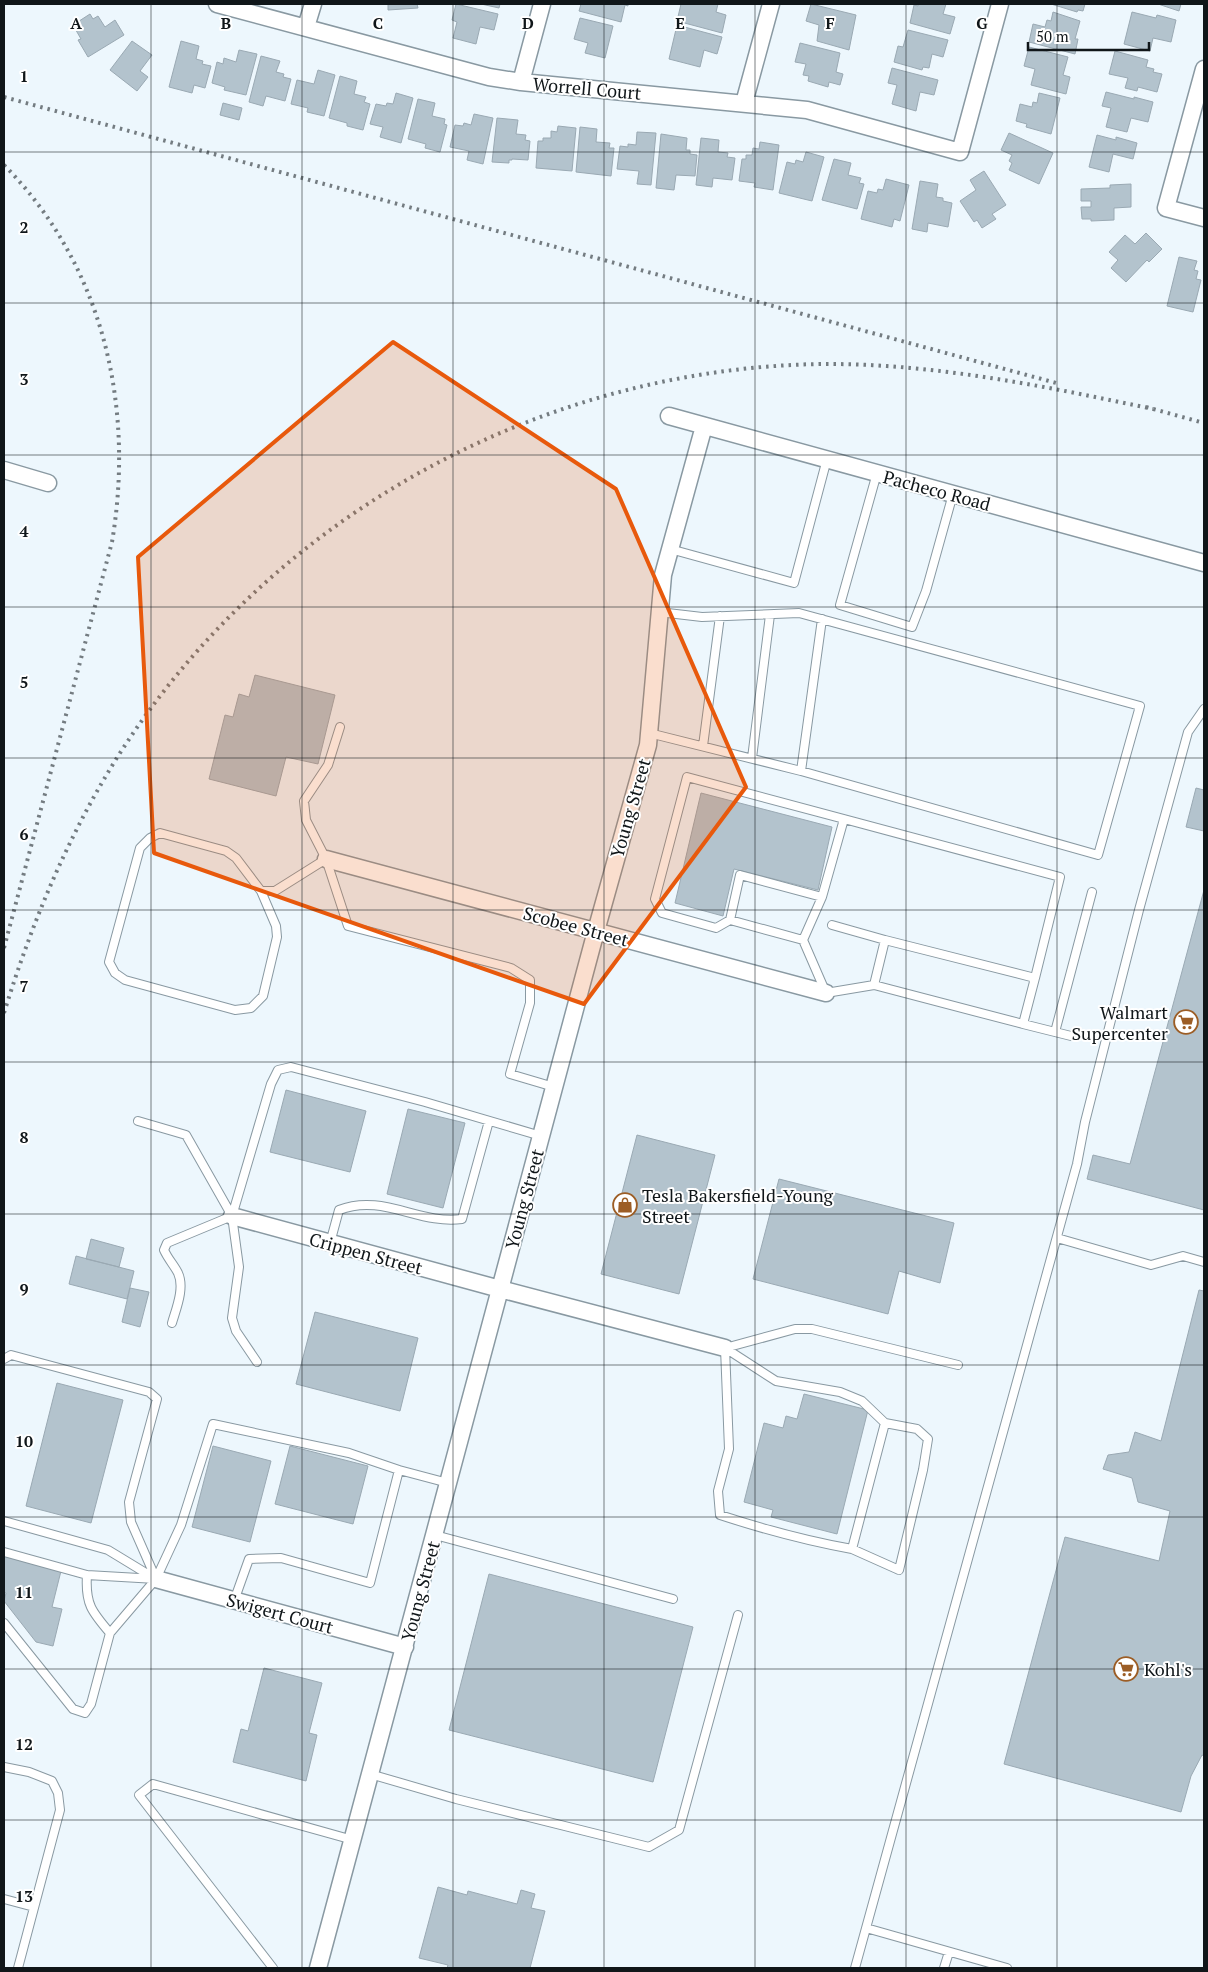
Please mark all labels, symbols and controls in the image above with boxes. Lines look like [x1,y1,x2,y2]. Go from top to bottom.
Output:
text: A [70,12,82,34]
text: B [221,12,231,34]
text: C [373,12,383,34]
text: D [522,12,534,34]
text: E [675,12,685,34]
text: F [825,12,835,34]
text: G [976,12,988,34]
scale bar [1028,20,1149,52]
text: 50 m [1036,26,1069,46]
text: 1 [19,65,29,87]
street label: Worrell Court [532,71,643,105]
text: 2 [19,216,29,238]
text: 3 [19,368,29,390]
street label: Pacheco Road [881,464,993,516]
text: 4 [19,520,29,542]
text: 5 [19,671,29,693]
street label: Young Street [604,755,656,861]
text: 6 [19,823,29,845]
street label: Scobee Street [521,900,632,952]
text: 7 [19,975,29,997]
place label: Walmart Supercenter [1071,1000,1168,1045]
supermarket icon: Walmart Supercenter [1173,1009,1199,1035]
text: 8 [19,1126,29,1148]
street label: Young Street [499,1146,549,1252]
place label: Tesla Bakersfield-Young Street [642,1183,834,1228]
shop icon: Tesla Bakersfield-Young Street [612,1192,638,1218]
street label: Crippen Street [307,1226,426,1280]
text: 9 [19,1278,29,1300]
text: 10 [15,1430,33,1452]
street label: Young Street [395,1538,445,1644]
text: 11 [15,1581,33,1603]
street label: Swigert Court [224,1587,336,1639]
supermarket icon: Kohl's [1113,1656,1139,1682]
place label: Kohl's [1144,1657,1192,1681]
text: 12 [15,1733,33,1755]
text: 13 [15,1885,33,1907]

